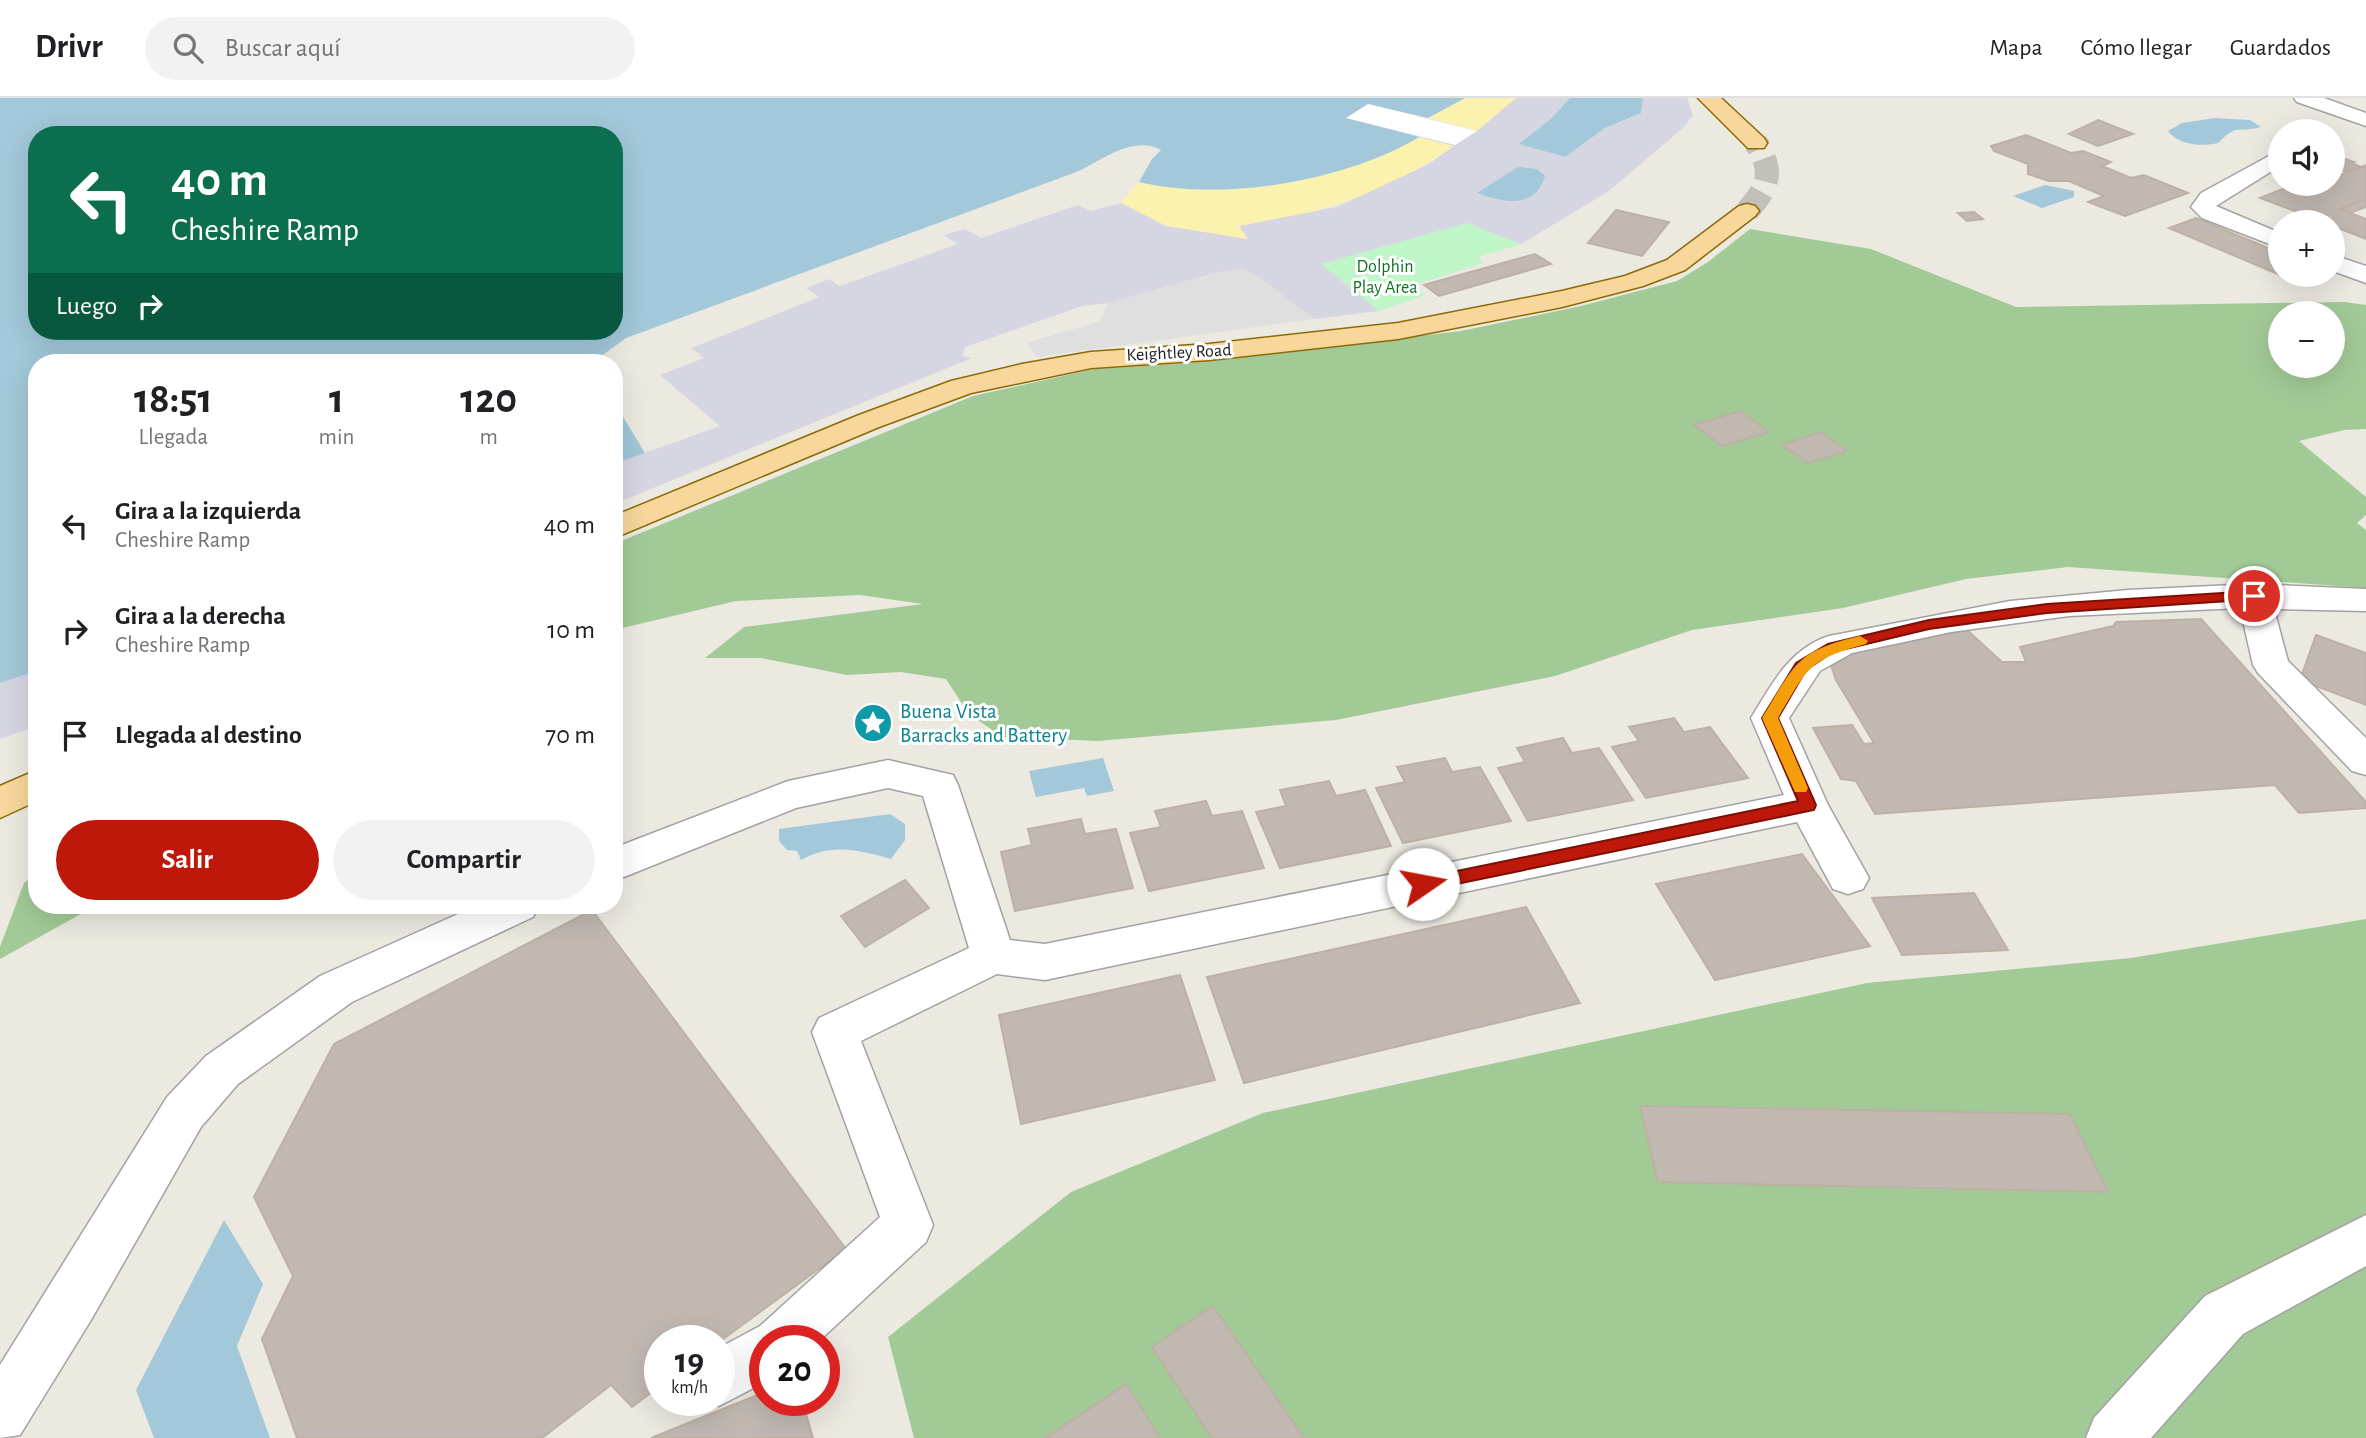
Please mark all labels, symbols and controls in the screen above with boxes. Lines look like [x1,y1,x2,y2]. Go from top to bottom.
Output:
search box [145,17,635,80]
icon: search [169,29,207,67]
text: Drivr [35,31,103,64]
text: Buscar aquí [225,35,341,61]
text: Mapa [1989,36,2043,60]
text: Cómo llegar [2081,36,2192,60]
text: Guardados [2230,36,2331,60]
map controls [2268,119,2345,378]
button: sound [2268,119,2345,196]
icon: left [56,154,147,245]
text: 40 m [171,156,268,205]
button: + [2268,210,2345,287]
text: Cheshire Ramp [171,214,359,246]
park label: Dolphin Play Area [1352,258,1418,297]
icon: right [131,287,169,325]
text: Luego [56,293,117,319]
button: − [2268,301,2345,378]
street label: Keightley Road [1126,341,1232,365]
text: 18:51 [134,378,213,420]
text: 1 [329,378,344,420]
text: 120 [460,378,517,420]
text: Llegada [138,426,208,449]
text: min [319,426,354,449]
text: m [479,426,498,449]
text: Gira a la izquierda [115,498,301,524]
icon: left [56,507,94,545]
text: 40 m [544,512,595,538]
text: Cheshire Ramp [115,529,250,552]
pin [2224,566,2284,626]
icon: arrive [2235,577,2273,615]
text: Gira a la derecha [115,603,286,629]
icon: right [56,612,94,650]
text: 10 m [547,617,595,643]
text: Cheshire Ramp [115,634,250,657]
place label: Buena Vista Barracks and Battery [900,701,1067,746]
place icon: Buena Vista Barracks and Battery [852,702,894,744]
icon: arrive [56,717,94,755]
text: Llegada al destino [115,722,302,748]
text: 70 m [545,722,595,748]
button: Salir [56,820,319,900]
button: Compartir [333,820,595,900]
position arrow [1386,847,1460,921]
speed limit sign: 20 [749,1325,840,1416]
text: 19 [675,1344,704,1379]
text: km/h [671,1379,708,1397]

